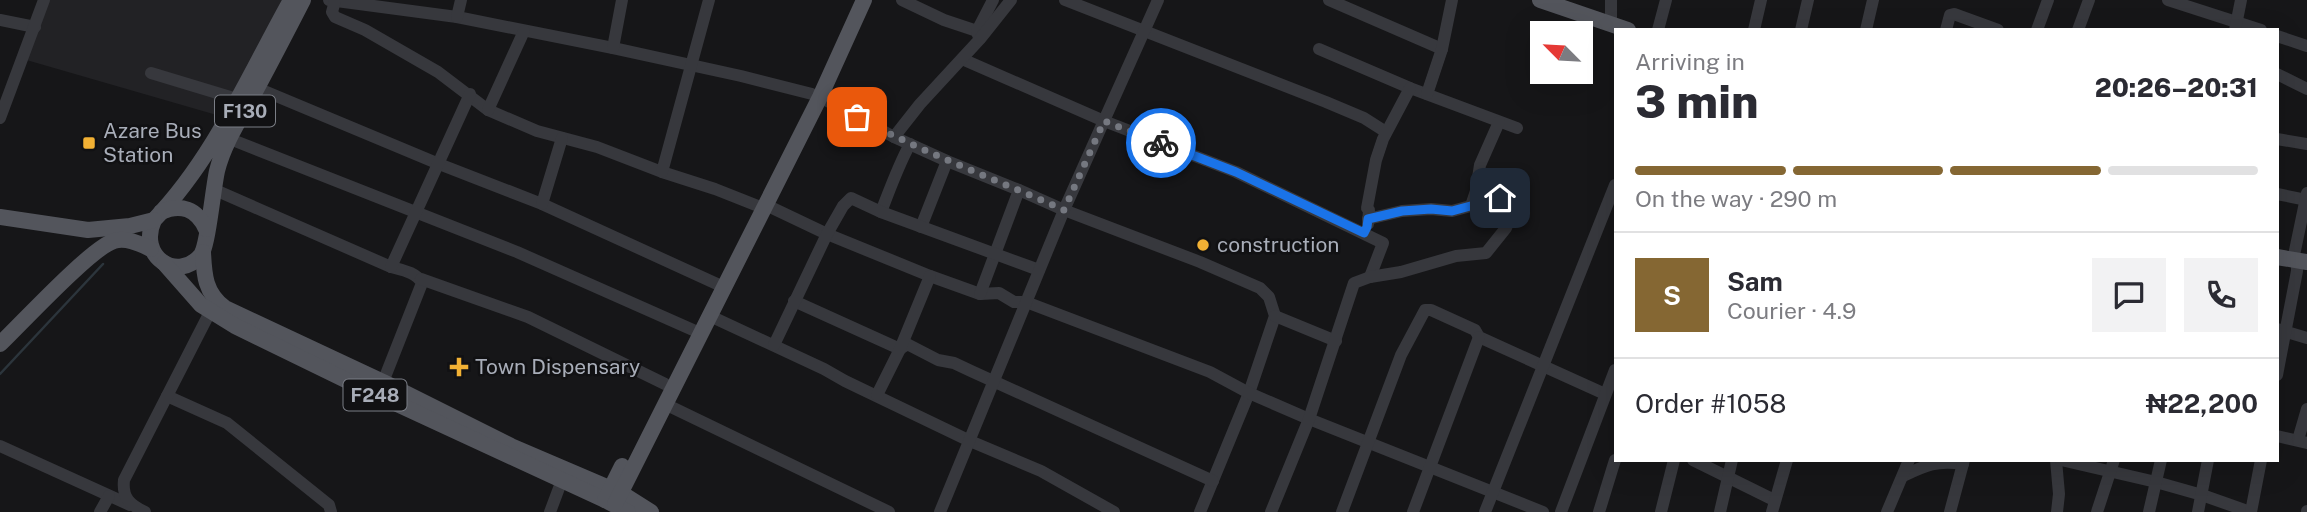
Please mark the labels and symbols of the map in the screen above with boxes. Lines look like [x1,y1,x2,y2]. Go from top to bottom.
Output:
north arrow [1530,21,1592,84]
pin [827,87,887,147]
road number: F130 [215,96,275,127]
courier [1126,108,1196,178]
place label: Azare Bus Station [103,118,202,167]
marker: Azare Bus Station [81,135,97,151]
pin [1470,168,1530,228]
place label: construction [1217,232,1339,257]
marker: construction [1195,237,1211,253]
place label: Town Dispensary [475,354,640,379]
marker: Town Dispensary [449,357,469,377]
road number: F248 [344,380,406,410]

